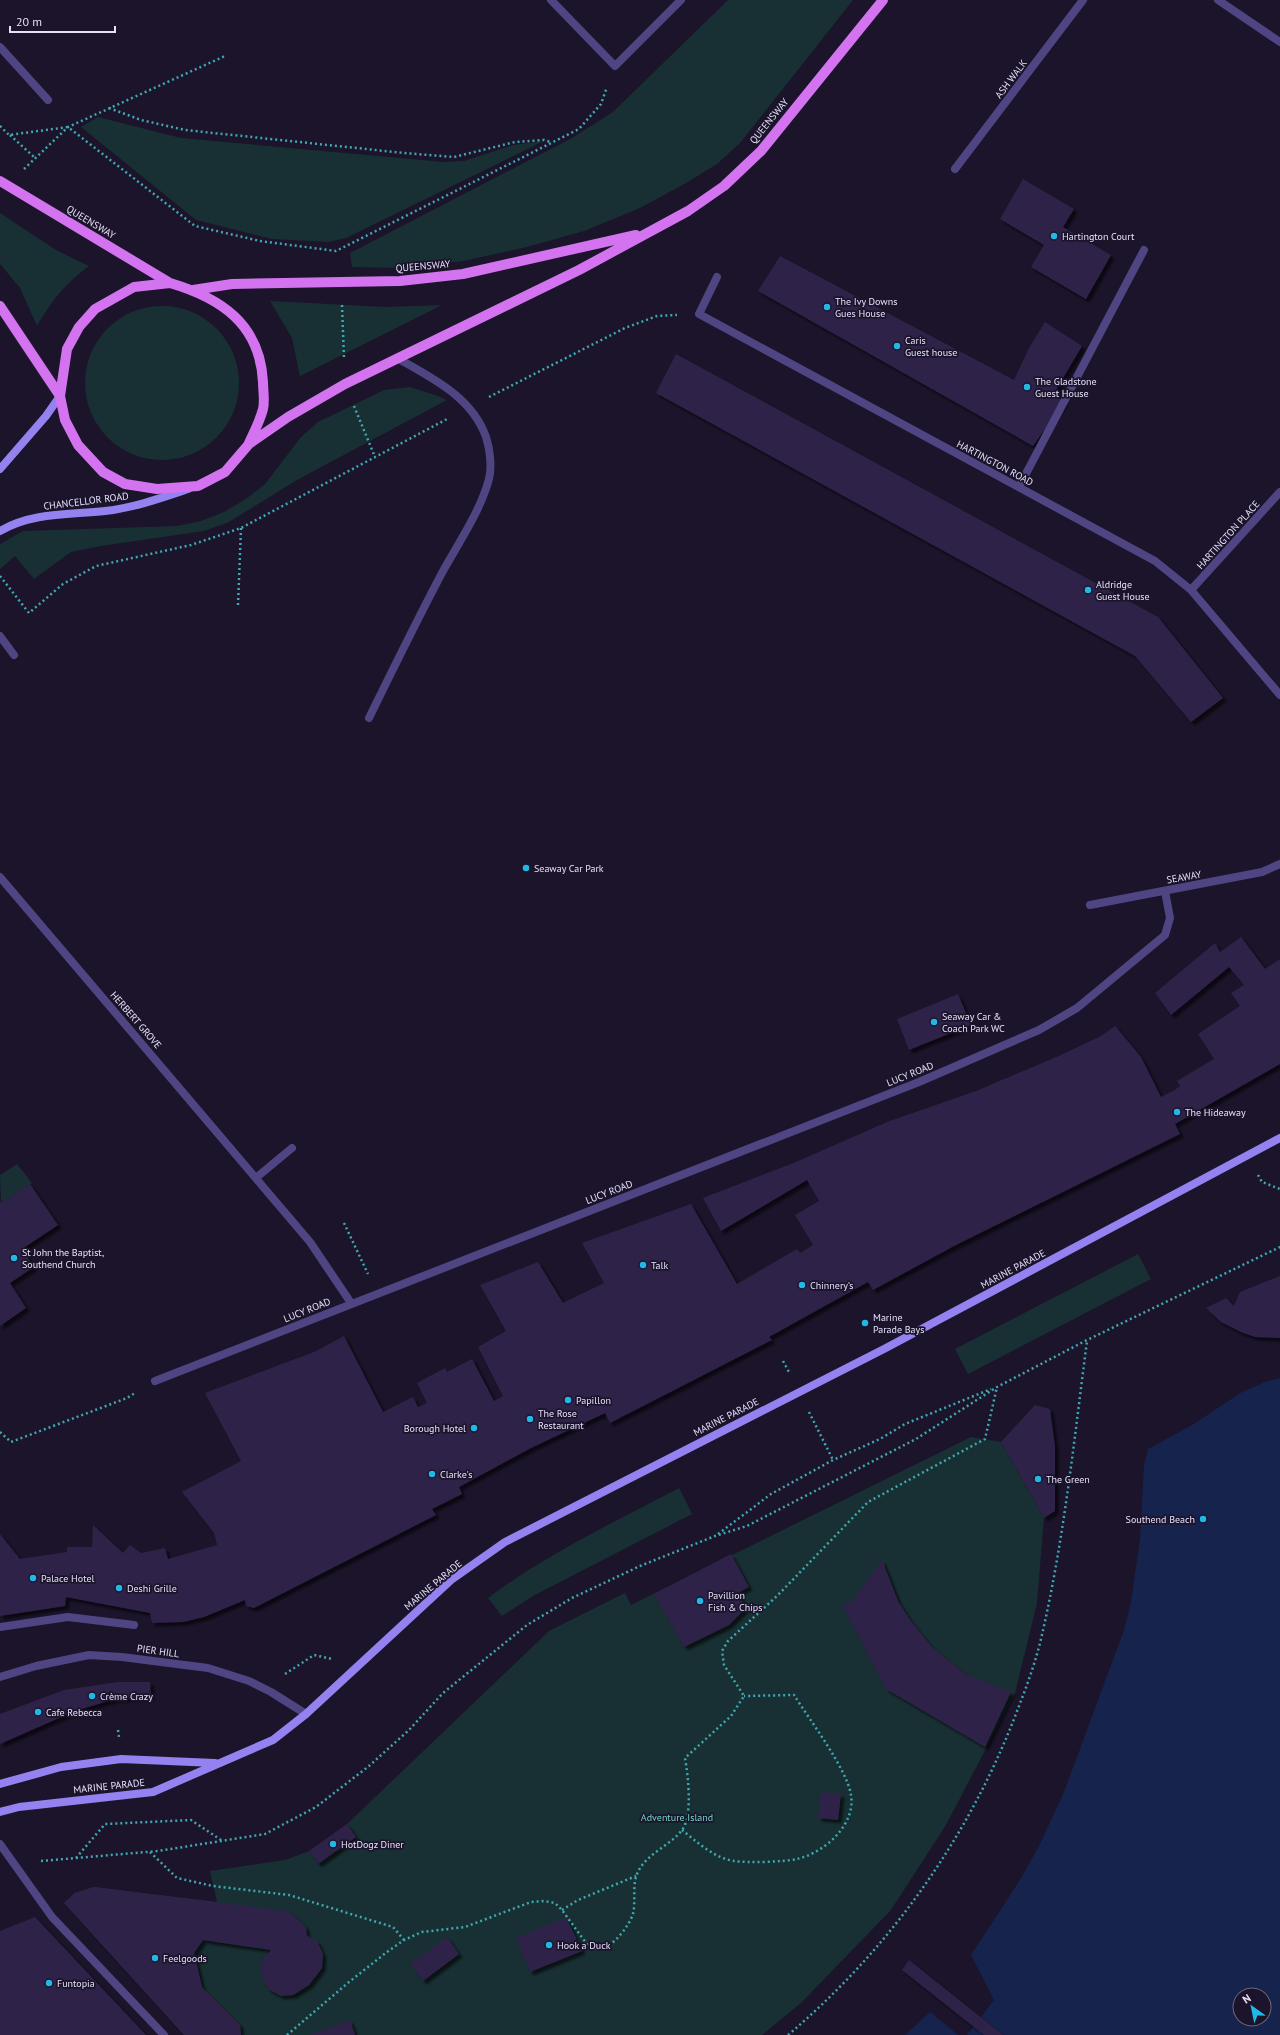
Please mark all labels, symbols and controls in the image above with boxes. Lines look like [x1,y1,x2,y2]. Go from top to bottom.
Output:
scale bar [10,8,115,34]
text: 20 m [16,14,42,29]
street label: ASH WALK [992,57,1030,101]
street label: QUEENSWAY [747,95,792,146]
street label: QUEENSWAY [64,202,118,242]
place label: Hartington Court [1062,230,1135,243]
marker: Hartington Court [1049,231,1059,241]
street label: QUEENSWAY [395,257,451,275]
place label: The Ivy Downs Gues House [835,295,897,320]
marker: The Ivy Downs Gues House [822,302,832,312]
place label: Caris Guest house [905,334,957,359]
marker: Caris Guest house [892,341,902,351]
place label: The Gladstone Guest House [1035,375,1097,400]
marker: The Gladstone Guest House [1022,382,1032,392]
street label: HARTINGTON ROAD [954,437,1036,489]
street label: CHANCELLOR ROAD [43,489,129,513]
street label: HARTINGTON PLACE [1194,498,1262,572]
place label: Aldridge Guest House [1096,578,1150,603]
marker: Aldridge Guest House [1083,585,1093,595]
place label: Seaway Car Park [534,862,604,875]
marker: Seaway Car Park [521,863,531,873]
street label: SEAWAY [1166,867,1203,886]
street label: HERBERT GROVE [108,989,164,1051]
place label: Seaway Car & Coach Park WC [942,1010,1005,1035]
marker: Seaway Car & Coach Park WC [929,1017,939,1027]
street label: LUCY ROAD [885,1059,935,1089]
place label: The Hideaway [1185,1106,1246,1119]
marker: The Hideaway [1172,1107,1182,1117]
street label: LUCY ROAD [584,1177,634,1207]
place label: St John the Baptist, Southend Church [22,1246,104,1271]
street label: MARINE PARADE [978,1246,1048,1292]
marker: St John the Baptist, Southend Church [9,1253,19,1263]
place label: Talk [651,1259,668,1272]
marker: Talk [638,1260,648,1270]
place label: Chinnery’s [810,1279,853,1292]
marker: Chinnery’s [797,1280,807,1290]
street label: LUCY ROAD [282,1295,332,1325]
place label: Marine Parade Bays [873,1311,924,1336]
marker: Marine Parade Bays [860,1318,870,1328]
place label: Papillon [576,1394,611,1407]
marker: Papillon [563,1395,573,1405]
street label: MARINE PARADE [691,1395,761,1439]
place label: The Rose Restaurant [538,1407,584,1432]
marker: The Rose Restaurant [525,1414,535,1424]
place label: Borough Hotel [404,1422,466,1435]
marker: Borough Hotel [469,1423,479,1433]
place label: Clarke's [440,1468,472,1481]
marker: Clarke's [427,1469,437,1479]
place label: The Green [1046,1473,1090,1486]
marker: The Green [1033,1474,1043,1484]
place label: Southend Beach [1126,1513,1195,1526]
marker: Southend Beach [1198,1514,1208,1524]
street label: MARINE PARADE [401,1557,465,1613]
place label: Palace Hotel [41,1572,95,1585]
marker: Palace Hotel [28,1573,38,1583]
place label: Deshi Grille [127,1582,177,1595]
marker: Deshi Grille [114,1583,124,1593]
place label: Pavillion Fish & Chips [708,1589,763,1614]
marker: Pavillion Fish & Chips [695,1596,705,1606]
street label: PIER HILL [136,1642,180,1660]
place label: Crème Crazy [100,1690,153,1703]
marker: Crème Crazy [87,1691,97,1701]
place label: Cafe Rebecca [46,1706,102,1719]
marker: Cafe Rebecca [33,1707,43,1717]
street label: MARINE PARADE [73,1776,145,1796]
park label: Adventure Island [641,1811,713,1824]
place label: HotDogz Diner [341,1838,404,1851]
marker: HotDogz Diner [328,1839,338,1849]
place label: Hook a Duck [557,1939,611,1952]
marker: Hook a Duck [544,1940,554,1950]
place label: Feelgoods [163,1952,207,1965]
marker: Feelgoods [150,1953,160,1963]
place label: Funtopia [57,1977,95,1990]
marker: Funtopia [44,1978,54,1988]
north arrow [1232,1987,1272,2027]
text: N [1240,1991,1253,2006]

